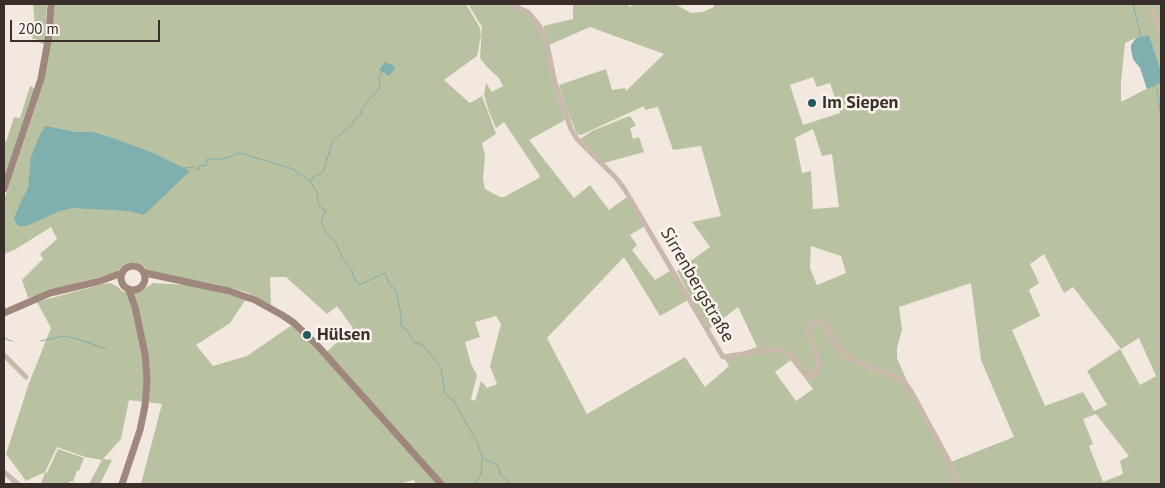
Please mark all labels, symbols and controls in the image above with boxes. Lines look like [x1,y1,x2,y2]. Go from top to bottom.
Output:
scale bar [12,10,162,42]
text: 200 m [18,19,59,38]
place label: Im Siepen [822,92,898,114]
marker: Im Siepen [806,97,818,109]
street label: Sirrenbergstraße [655,224,739,346]
place label: Hülsen [317,324,370,346]
marker: Hülsen [301,329,313,341]

